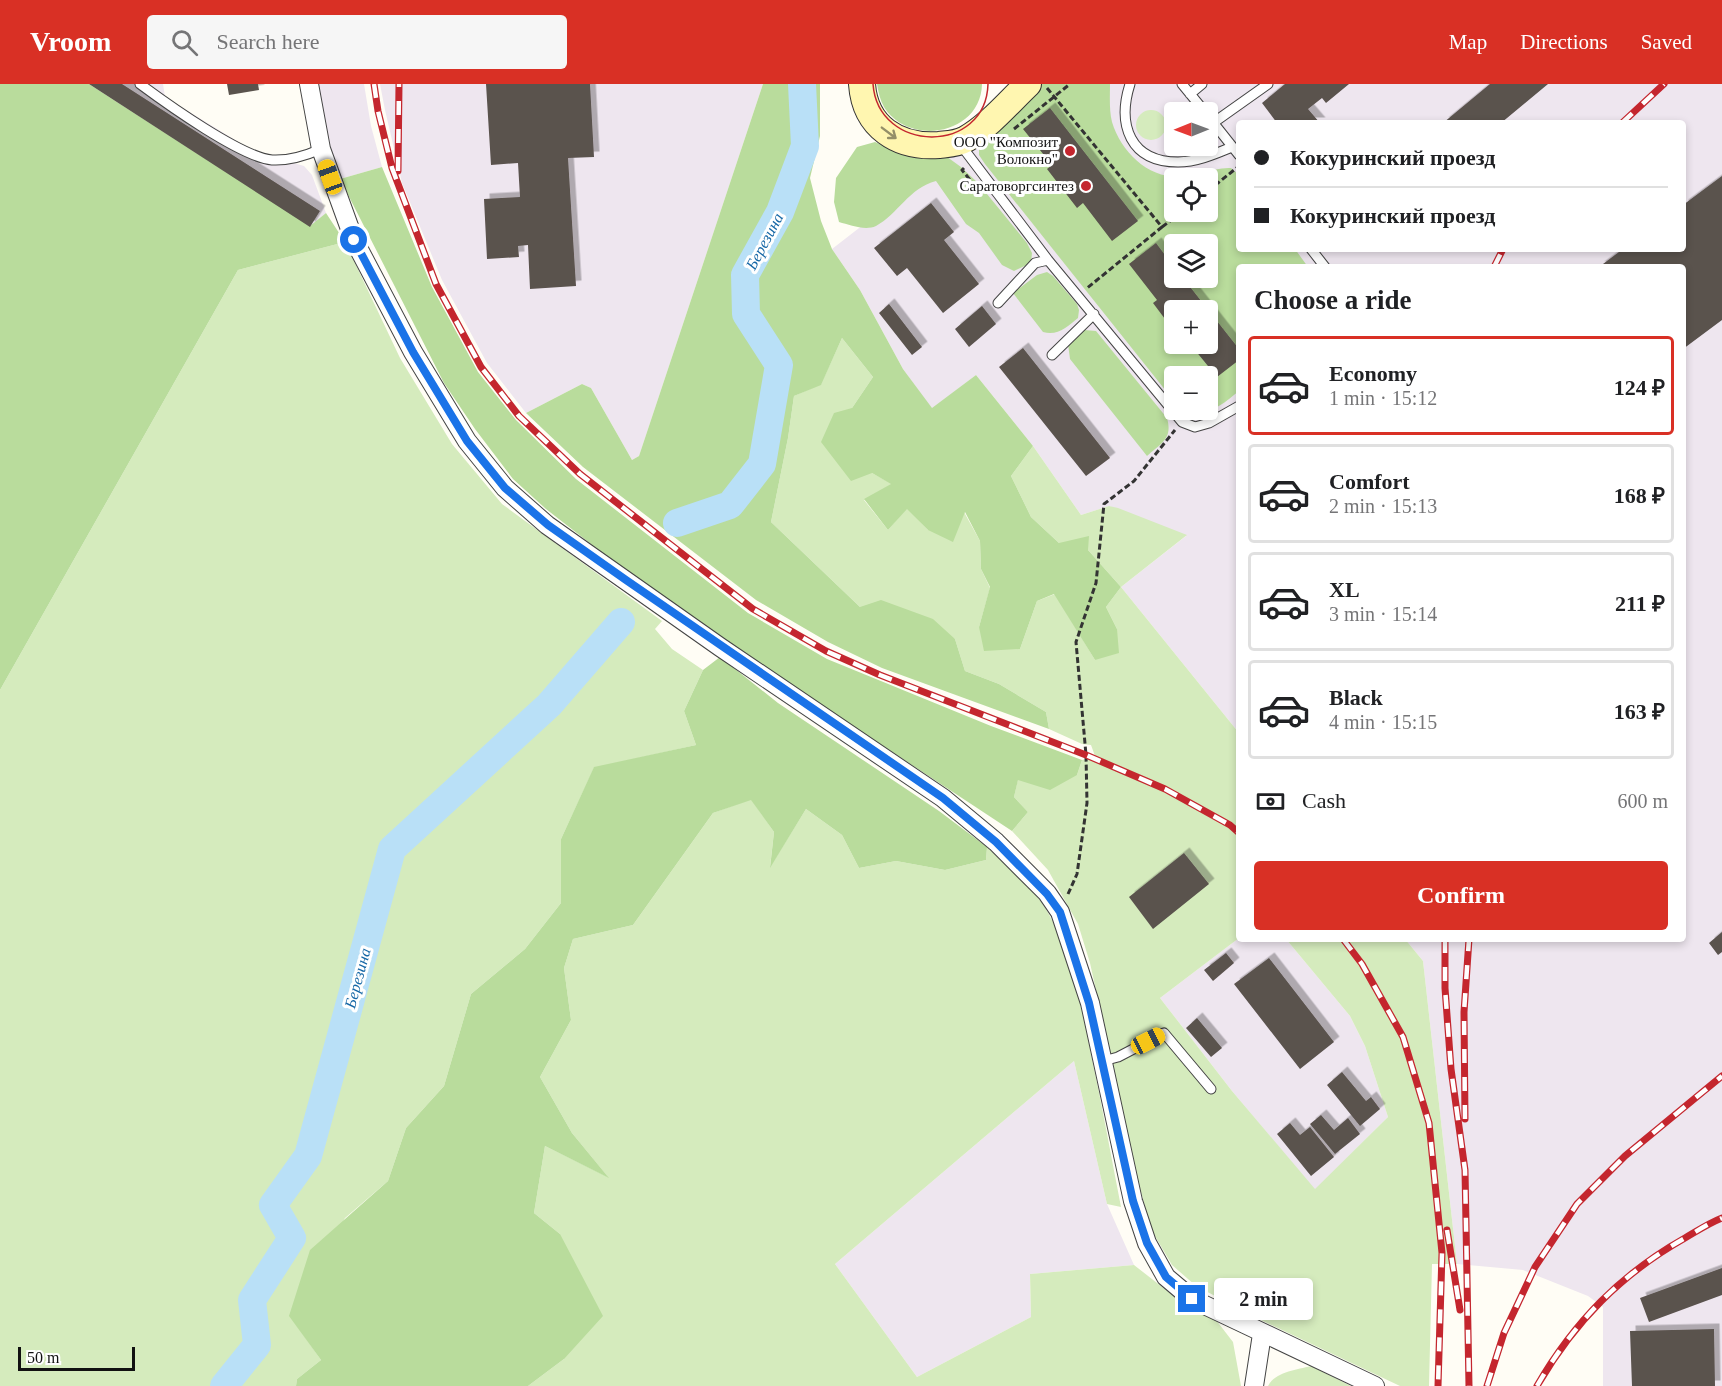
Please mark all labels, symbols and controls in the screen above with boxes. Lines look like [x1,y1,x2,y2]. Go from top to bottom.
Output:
search box [147,15,567,69]
text: Vroom [30,26,111,57]
icon: search [168,26,201,59]
text: Search here [216,29,320,54]
text: Map [1449,30,1487,54]
text: Directions [1520,30,1608,54]
text: Saved [1641,30,1692,54]
north arrow [1164,102,1218,156]
map controls [1164,102,1218,420]
one-way arrow [881,126,897,139]
place label: ООО "Композит Волокно" [954,134,1058,167]
marker: ООО "Композит Волокно" [1063,144,1077,158]
text: Кокуринский проезд [1290,145,1495,170]
car [315,157,345,197]
button: locate [1164,168,1218,222]
place label: Саратоворгсинтез [960,178,1074,194]
marker: Саратоворгсинтез [1079,179,1093,193]
text: Кокуринский проезд [1290,203,1495,228]
water label: Березина [742,210,787,274]
route start [340,226,367,253]
button: layers [1164,234,1218,288]
text: Choose a ride [1254,285,1412,315]
button: + [1164,300,1218,354]
icon: car [1257,359,1311,413]
text: Economy [1329,361,1417,386]
button: − [1164,366,1218,420]
text: 124 ₽ [1614,375,1665,400]
text: 1 min · 15:12 [1329,387,1437,409]
icon: car [1257,467,1311,521]
text: Comfort [1329,469,1410,494]
text: 168 ₽ [1614,483,1665,508]
text: 2 min · 15:13 [1329,495,1437,517]
icon: car [1257,575,1311,629]
text: XL [1329,577,1360,602]
text: 211 ₽ [1615,591,1665,616]
text: 3 min · 15:14 [1329,603,1437,625]
icon: car [1257,683,1311,737]
text: Black [1329,685,1383,710]
text: 163 ₽ [1614,699,1665,724]
text: 4 min · 15:15 [1329,711,1437,733]
icon: cash [1254,785,1287,818]
text: Cash [1302,788,1346,813]
text: 600 m [1617,790,1668,812]
button: Confirm [1254,861,1668,930]
water label: Березина [341,946,375,1011]
car [1128,1025,1168,1057]
callout: 2 min [1213,1278,1312,1320]
route end [1178,1285,1205,1312]
text: 2 min [1239,1288,1288,1310]
scale bar [18,1344,135,1372]
text: 50 m [27,1349,59,1366]

